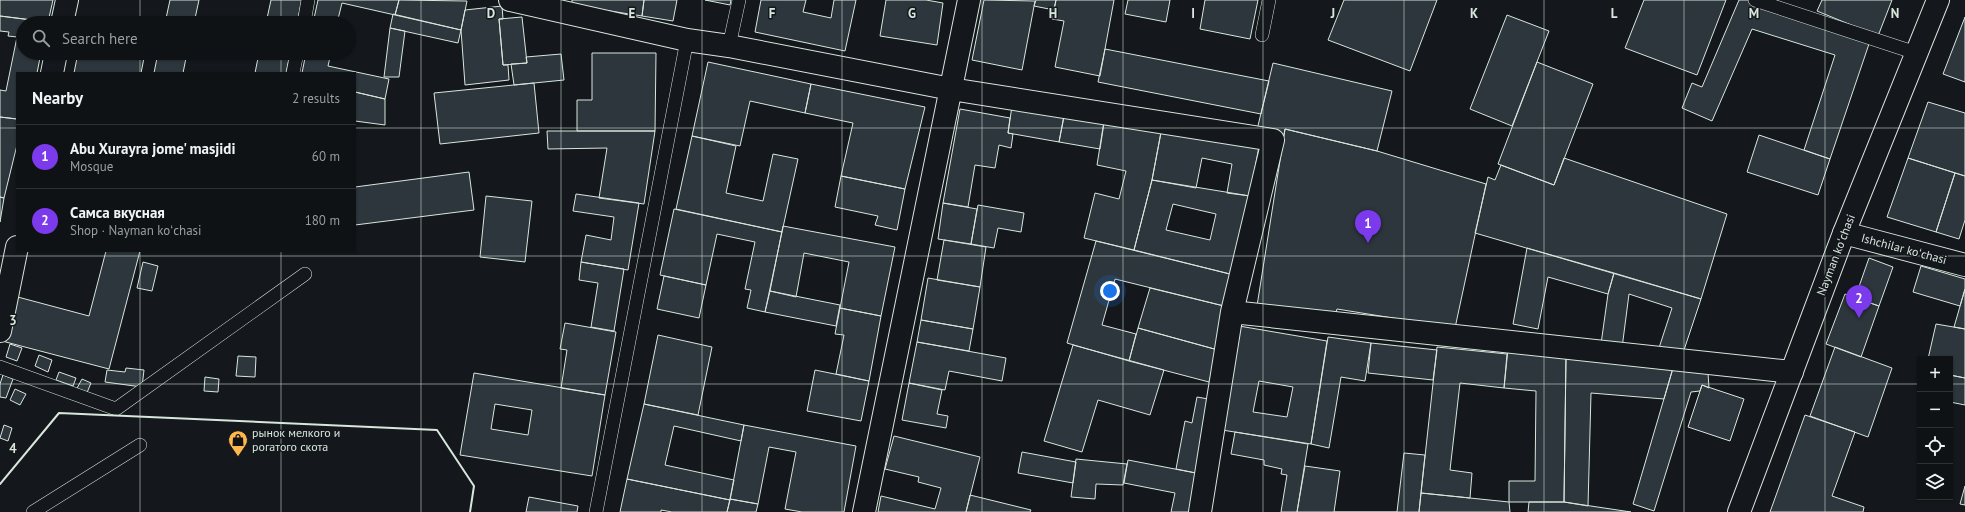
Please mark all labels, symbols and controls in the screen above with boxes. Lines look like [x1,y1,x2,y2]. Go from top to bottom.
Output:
text: D [487,5,495,22]
text: E [629,5,636,22]
text: F [769,5,776,22]
text: G [908,5,916,22]
text: H [1049,5,1057,22]
text: I [1191,5,1195,22]
text: J [1330,5,1335,22]
text: K [1470,5,1478,22]
text: L [1611,5,1618,22]
text: M [1749,5,1759,22]
text: N [1891,5,1899,22]
search box [16,16,356,60]
icon: search [30,27,52,49]
text: Search here [62,29,138,48]
text: Nearby [32,87,83,109]
text: 2 results [292,90,340,107]
text: Abu Xurayra jome' masjidi [70,139,235,158]
text: 1 [41,148,49,165]
text: 60 m [312,148,340,165]
text: Mosque [70,158,113,175]
text: Самса вкусная [70,203,165,222]
pin: 1 [1355,210,1381,243]
text: 2 [41,212,49,229]
text: 180 m [305,212,340,229]
street label: Nayman koʻchasi [1813,212,1858,298]
text: Shop · Nayman koʻchasi [70,222,202,239]
street label: Ishchilar koʻchasi [1860,230,1949,267]
your location [1100,281,1120,301]
pin: 2 [1846,285,1872,318]
text: 3 [9,312,17,329]
map controls [1917,356,1953,500]
button: + [1917,356,1953,392]
button: − [1917,392,1953,428]
place label: рынок мелкого и рогатого скота [252,425,340,454]
button: locate [1917,428,1953,464]
shop icon: рынок мелкого и рогатого скота [227,429,249,457]
text: 4 [9,440,17,457]
button: layers [1917,464,1953,500]

